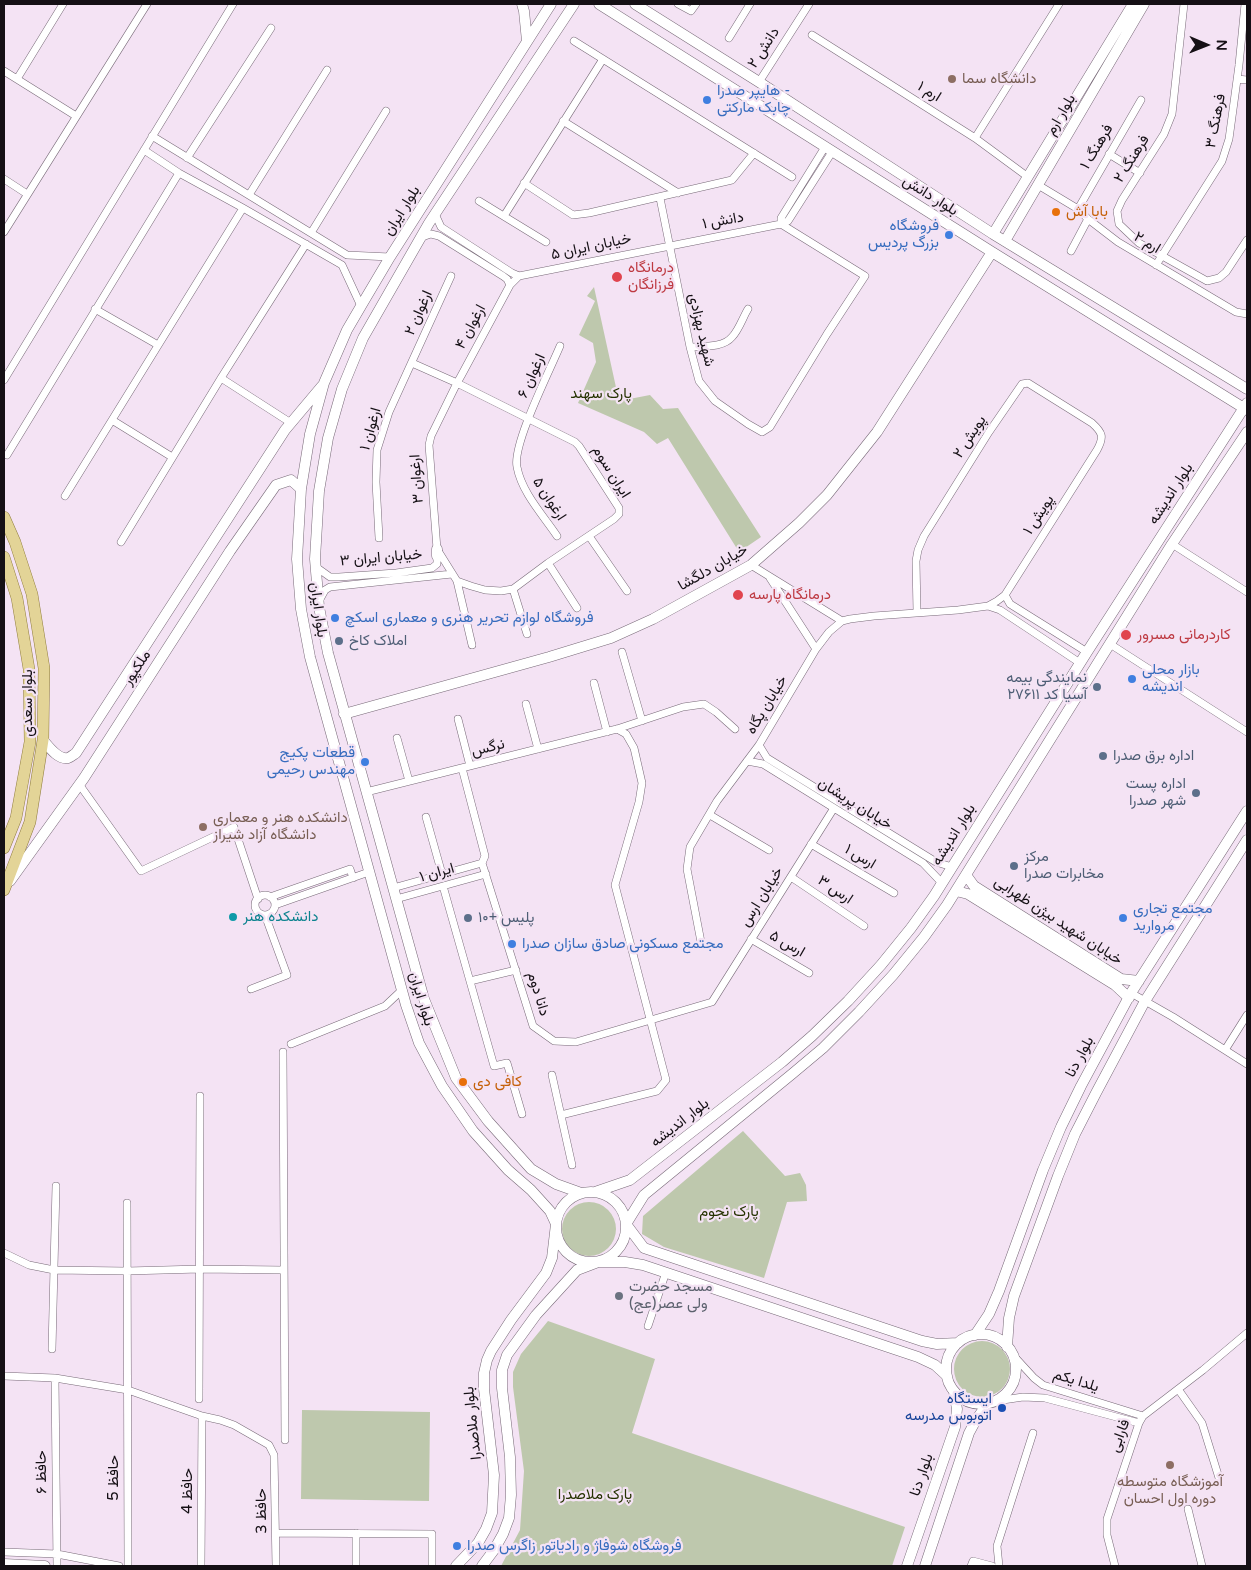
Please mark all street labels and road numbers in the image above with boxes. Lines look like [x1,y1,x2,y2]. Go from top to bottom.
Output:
street label: دانش ۲ [744,24,784,72]
street label: ارم ۱ [914,78,944,106]
street label: بلوار ارم [1042,91,1080,139]
street label: فرهنگ ۳ [1202,92,1230,150]
street label: فرهنگ ۱ [1077,121,1117,173]
street label: فرهنگ ۲ [1110,132,1154,186]
street label: بلوار دانش [899,172,961,220]
street label: بلوار ایران [380,183,424,239]
street label: دانش ۱ [701,209,745,233]
street label: ارم ۲ [1130,228,1164,258]
street label: خیابان ایران ۵ [549,230,633,264]
street label: ارغوان ۲ [401,288,437,338]
street label: شهید بهزادی [684,292,718,368]
street label: ارغوان ۴ [452,302,490,352]
street label: ارغوان ۶ [514,351,550,401]
street label: ارغوان ۱ [356,405,386,453]
street label: پویش ۲ [950,412,990,462]
street label: ایران سوم [588,442,634,502]
street label: ارغوان ۳ [406,454,428,504]
street label: بلوار اندیشه [1145,460,1197,528]
street label: ارغوان ۵ [528,474,570,524]
street label: پویش ۱ [1020,492,1058,538]
street label: خیابان دلگشا [675,541,751,595]
street label: خیابان ایران ۳ [339,545,423,571]
street label: بلوار ایران [305,581,331,639]
street label: ملکپور [119,647,155,689]
street label: بلوار سعدی [19,669,37,737]
street label: خیابان پگاه [743,672,791,738]
street label: نرگس [469,735,507,761]
street label: خیابان پریشان [815,774,895,834]
street label: بلوار اندیشه [928,801,980,869]
street label: ارس ۱ [841,841,879,873]
street label: ایران ۱ [418,859,456,887]
street label: خیابان ارس [737,864,787,930]
street label: ارس ۳ [814,872,856,908]
street label: خیابان شهید بیژن ظهرابی [991,873,1125,969]
street label: ارس ۵ [766,927,808,961]
street label: بلوار ایران [404,970,438,1028]
street label: دانا دوم [523,970,553,1018]
street label: بلوار دنا [1062,1033,1098,1081]
street label: بلوار اندیشه [647,1095,713,1151]
street label: یلدا یکم [1051,1366,1101,1396]
street label: بلوار ملاصدرا [460,1385,486,1461]
street label: فارابی [1106,1417,1134,1455]
street label: حافظ ۶ [33,1450,51,1494]
street label: بلوار دنا [906,1451,938,1499]
street label: حافظ 5 [105,1455,123,1501]
street label: حافظ 4 [179,1468,197,1514]
street label: حافظ 3 [253,1488,271,1534]

